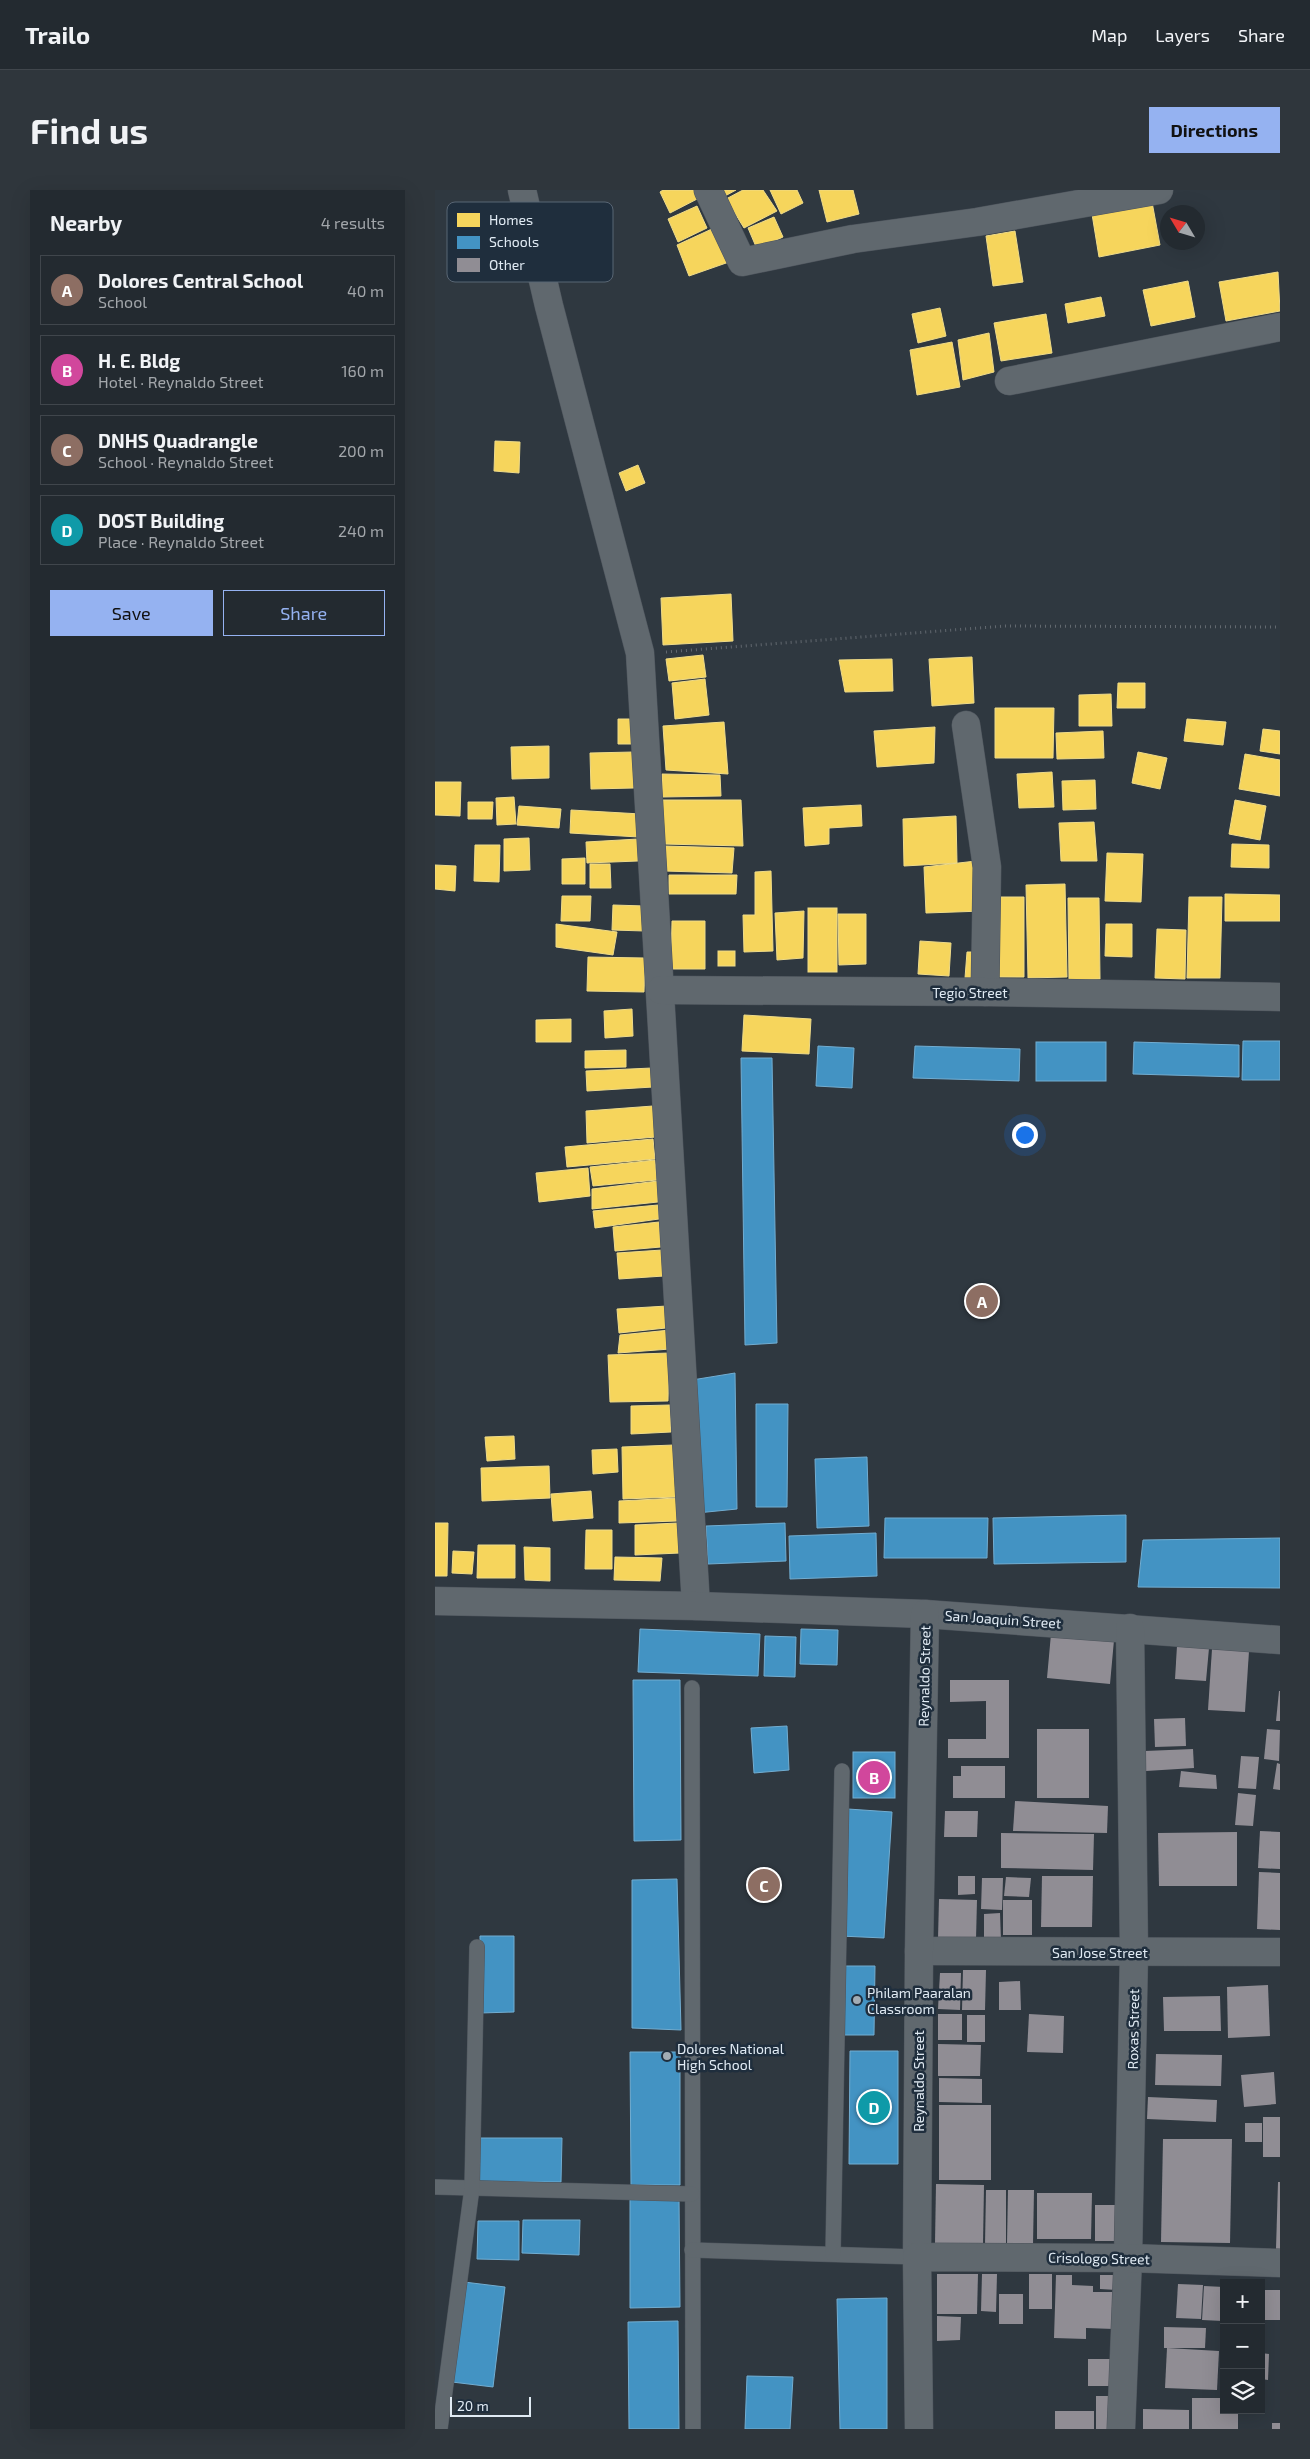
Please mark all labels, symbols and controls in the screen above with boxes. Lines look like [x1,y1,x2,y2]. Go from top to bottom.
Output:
text: Trailo [25,20,90,49]
text: Map [1091,24,1127,46]
text: Layers [1155,24,1210,46]
text: Share [1238,24,1285,46]
button: Directions [1149,107,1280,153]
text: Find us [30,109,148,151]
legend [447,202,613,282]
north arrow [1160,205,1205,250]
text: Nearby [50,210,122,235]
text: Homes [489,211,533,228]
text: 4 results [321,213,385,232]
text: Schools [489,233,539,250]
text: Other [489,256,525,273]
text: Dolores Central School [98,269,303,292]
text: A [62,281,72,300]
text: 40 m [347,281,384,300]
text: School [98,292,147,311]
text: H. E. Bldg [98,349,180,372]
text: B [62,361,72,380]
text: 160 m [341,361,384,380]
text: Hotel · Reynaldo Street [98,372,264,391]
text: DNHS Quadrangle [98,429,258,452]
text: C [62,441,72,460]
text: 200 m [338,441,384,460]
text: School · Reynaldo Street [98,452,273,471]
text: DOST Building [98,509,224,532]
text: D [62,521,72,540]
text: 240 m [338,521,384,540]
text: Place · Reynaldo Street [98,532,264,551]
button: Save [50,590,213,636]
button: Share [223,590,385,636]
street label: Tegio Street [932,984,1008,1001]
your location [1012,1122,1038,1148]
pin: A [966,1282,998,1320]
street label: San Joaquin Street [944,1606,1062,1632]
street label: Reynaldo Street [915,1625,933,1727]
pin: B [858,1758,890,1796]
pin: C [748,1866,780,1904]
street label: San Jose Street [1052,1944,1148,1961]
place label: Philam Paaralan Classroom [867,1984,971,2017]
street label: Roxas Street [1124,1989,1142,2069]
marker: Philam Paaralan Classroom [851,1994,863,2006]
street label: Reynaldo Street [910,2030,927,2132]
place label: Dolores National High School [677,2040,785,2073]
marker: Dolores National High School [661,2050,673,2062]
pin: D [858,2088,890,2126]
street label: Crisologo Street [1048,2249,1150,2267]
map controls [1220,2279,1265,2414]
button: + [1220,2279,1265,2324]
button: − [1220,2324,1265,2369]
button: layers [1220,2369,1265,2414]
scale bar [450,2394,531,2417]
text: 20 m [457,2397,489,2414]

